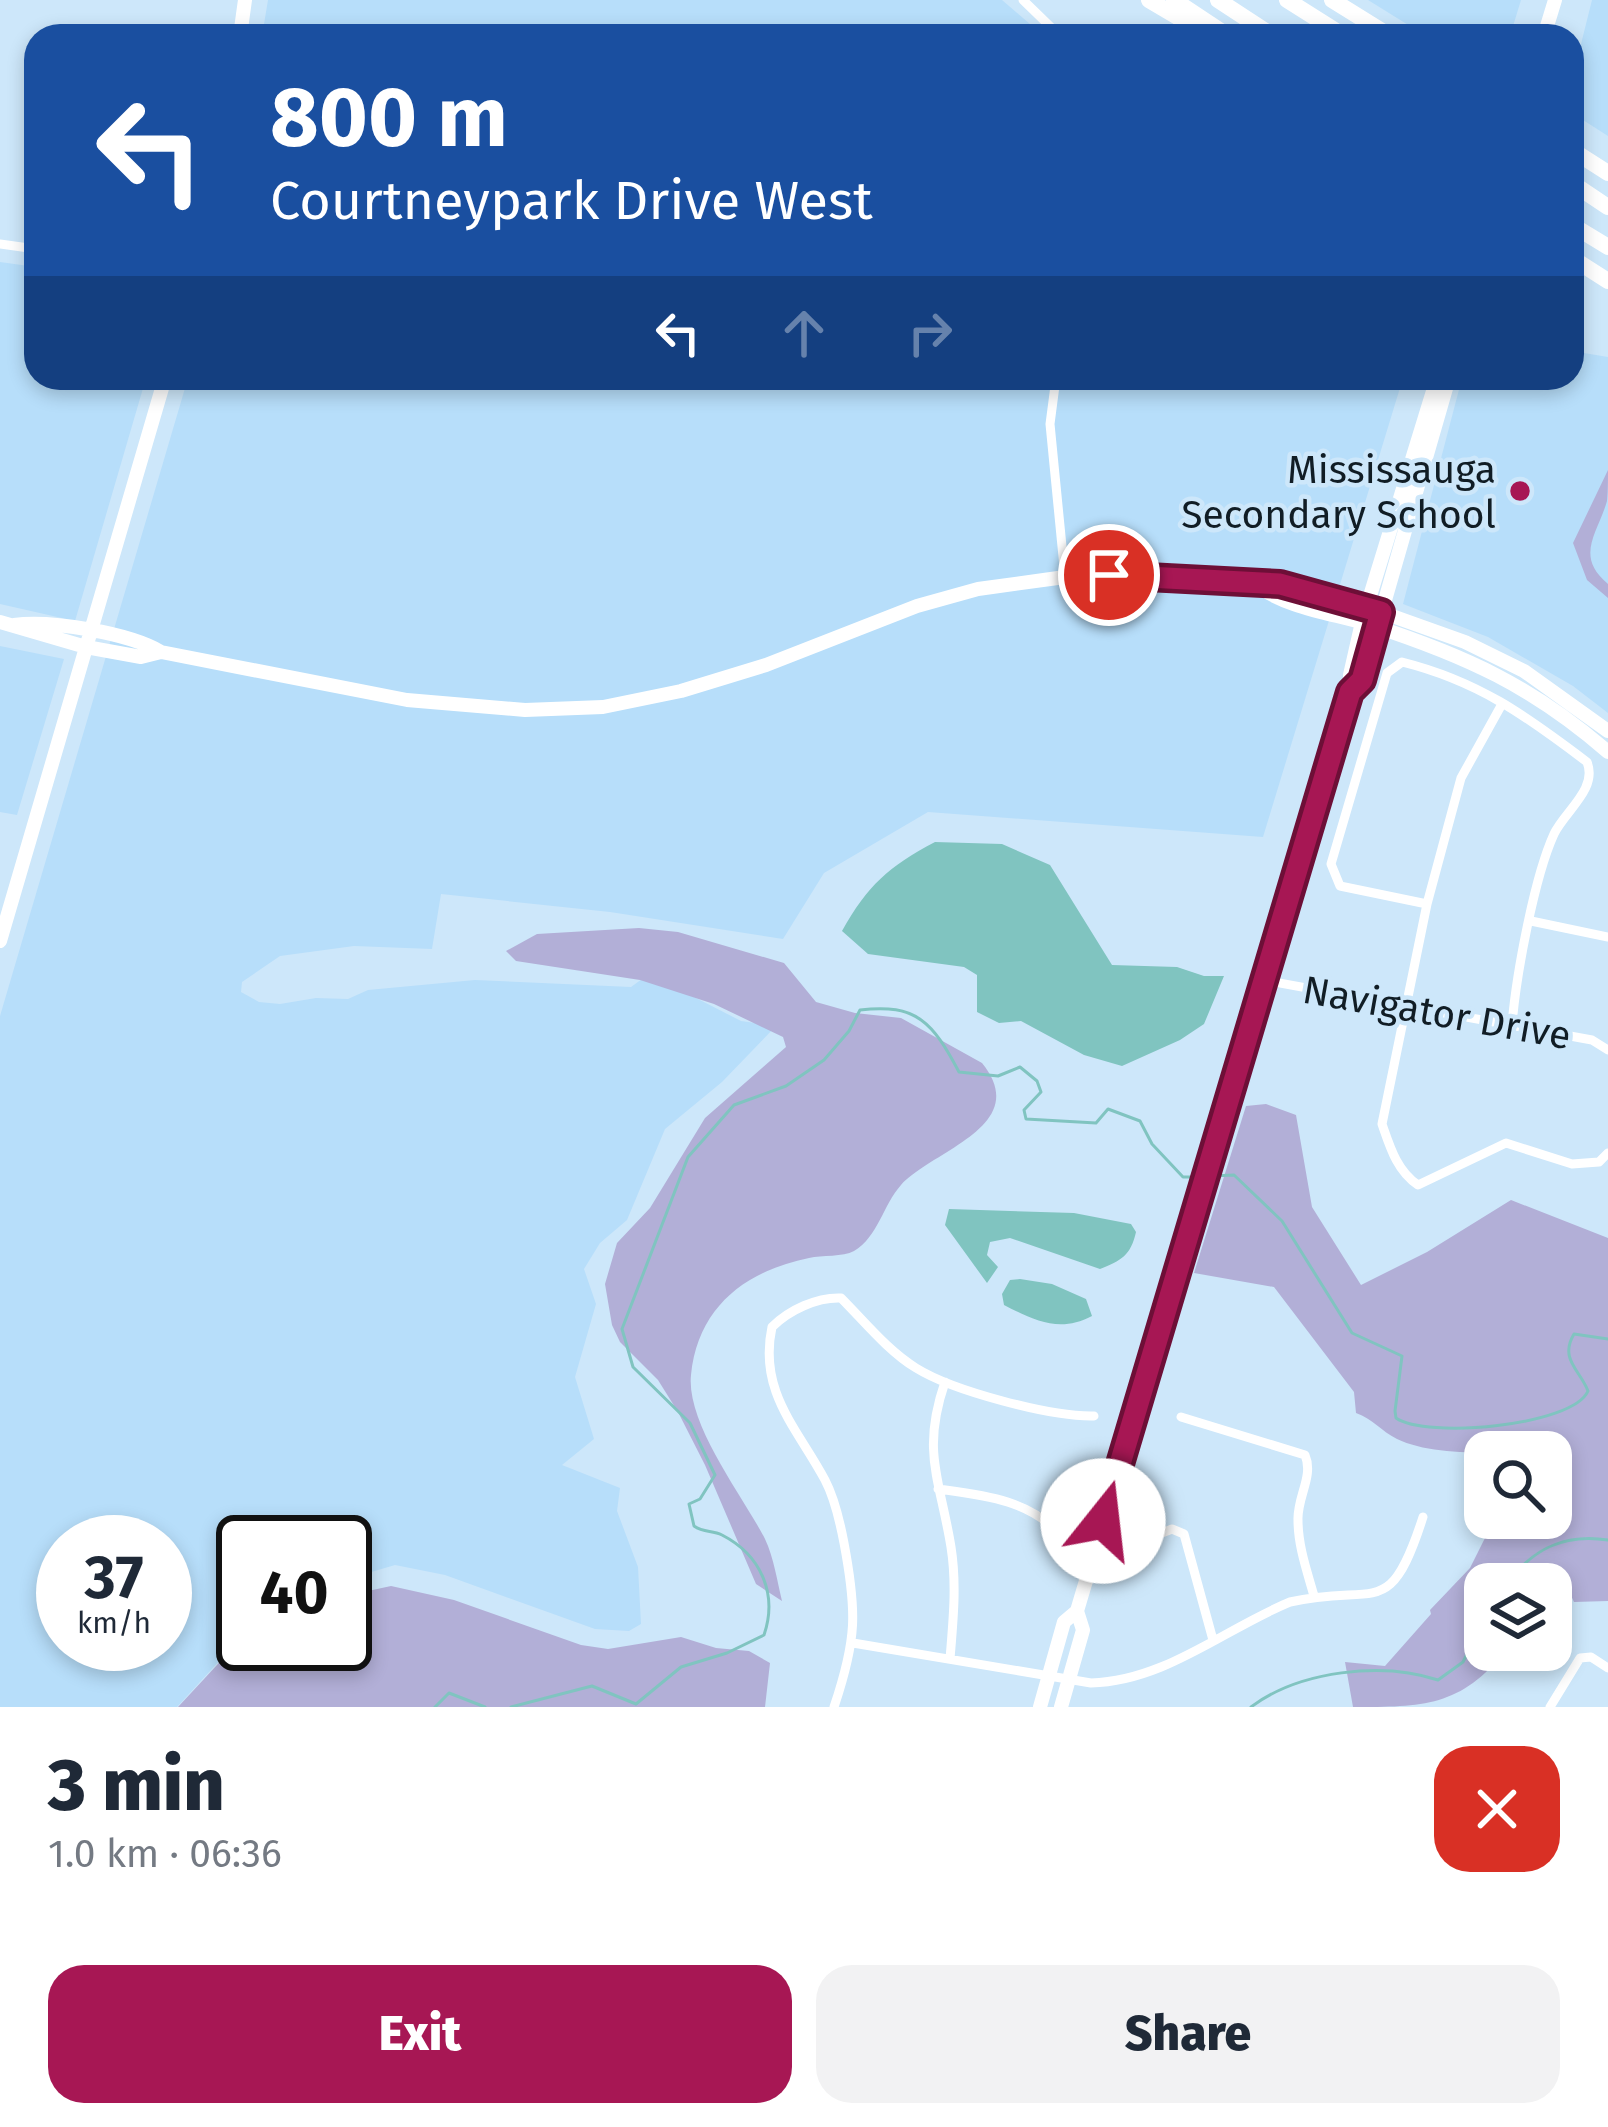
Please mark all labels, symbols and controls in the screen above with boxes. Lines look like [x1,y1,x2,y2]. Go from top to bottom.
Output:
text: 800 m [270,67,508,168]
icon: left [72,72,228,228]
text: Courtneypark Drive West [270,169,873,233]
icon: left [645,300,711,366]
icon: ahead [771,300,837,366]
icon: right [897,300,963,366]
place label: Mississauga Secondary School [1181,447,1496,538]
marker: Mississauga Secondary School [1507,478,1533,504]
pin [1058,524,1160,626]
icon: arrive [1076,542,1142,608]
street label: Navigator Drive [1299,967,1574,1059]
map controls [1464,1431,1572,1671]
button: search [1464,1431,1572,1539]
position arrow [1040,1458,1166,1584]
speed limit sign: 40 [216,1515,372,1671]
text: 37 [85,1542,143,1614]
button: layers [1464,1563,1572,1671]
text: km/h [77,1605,151,1641]
text: 3 min [48,1743,225,1829]
button: close [1434,1746,1560,1872]
text: 1.0 km · 06:36 [48,1831,282,1877]
button: Exit [48,1965,792,2103]
button: Share [816,1965,1560,2103]

